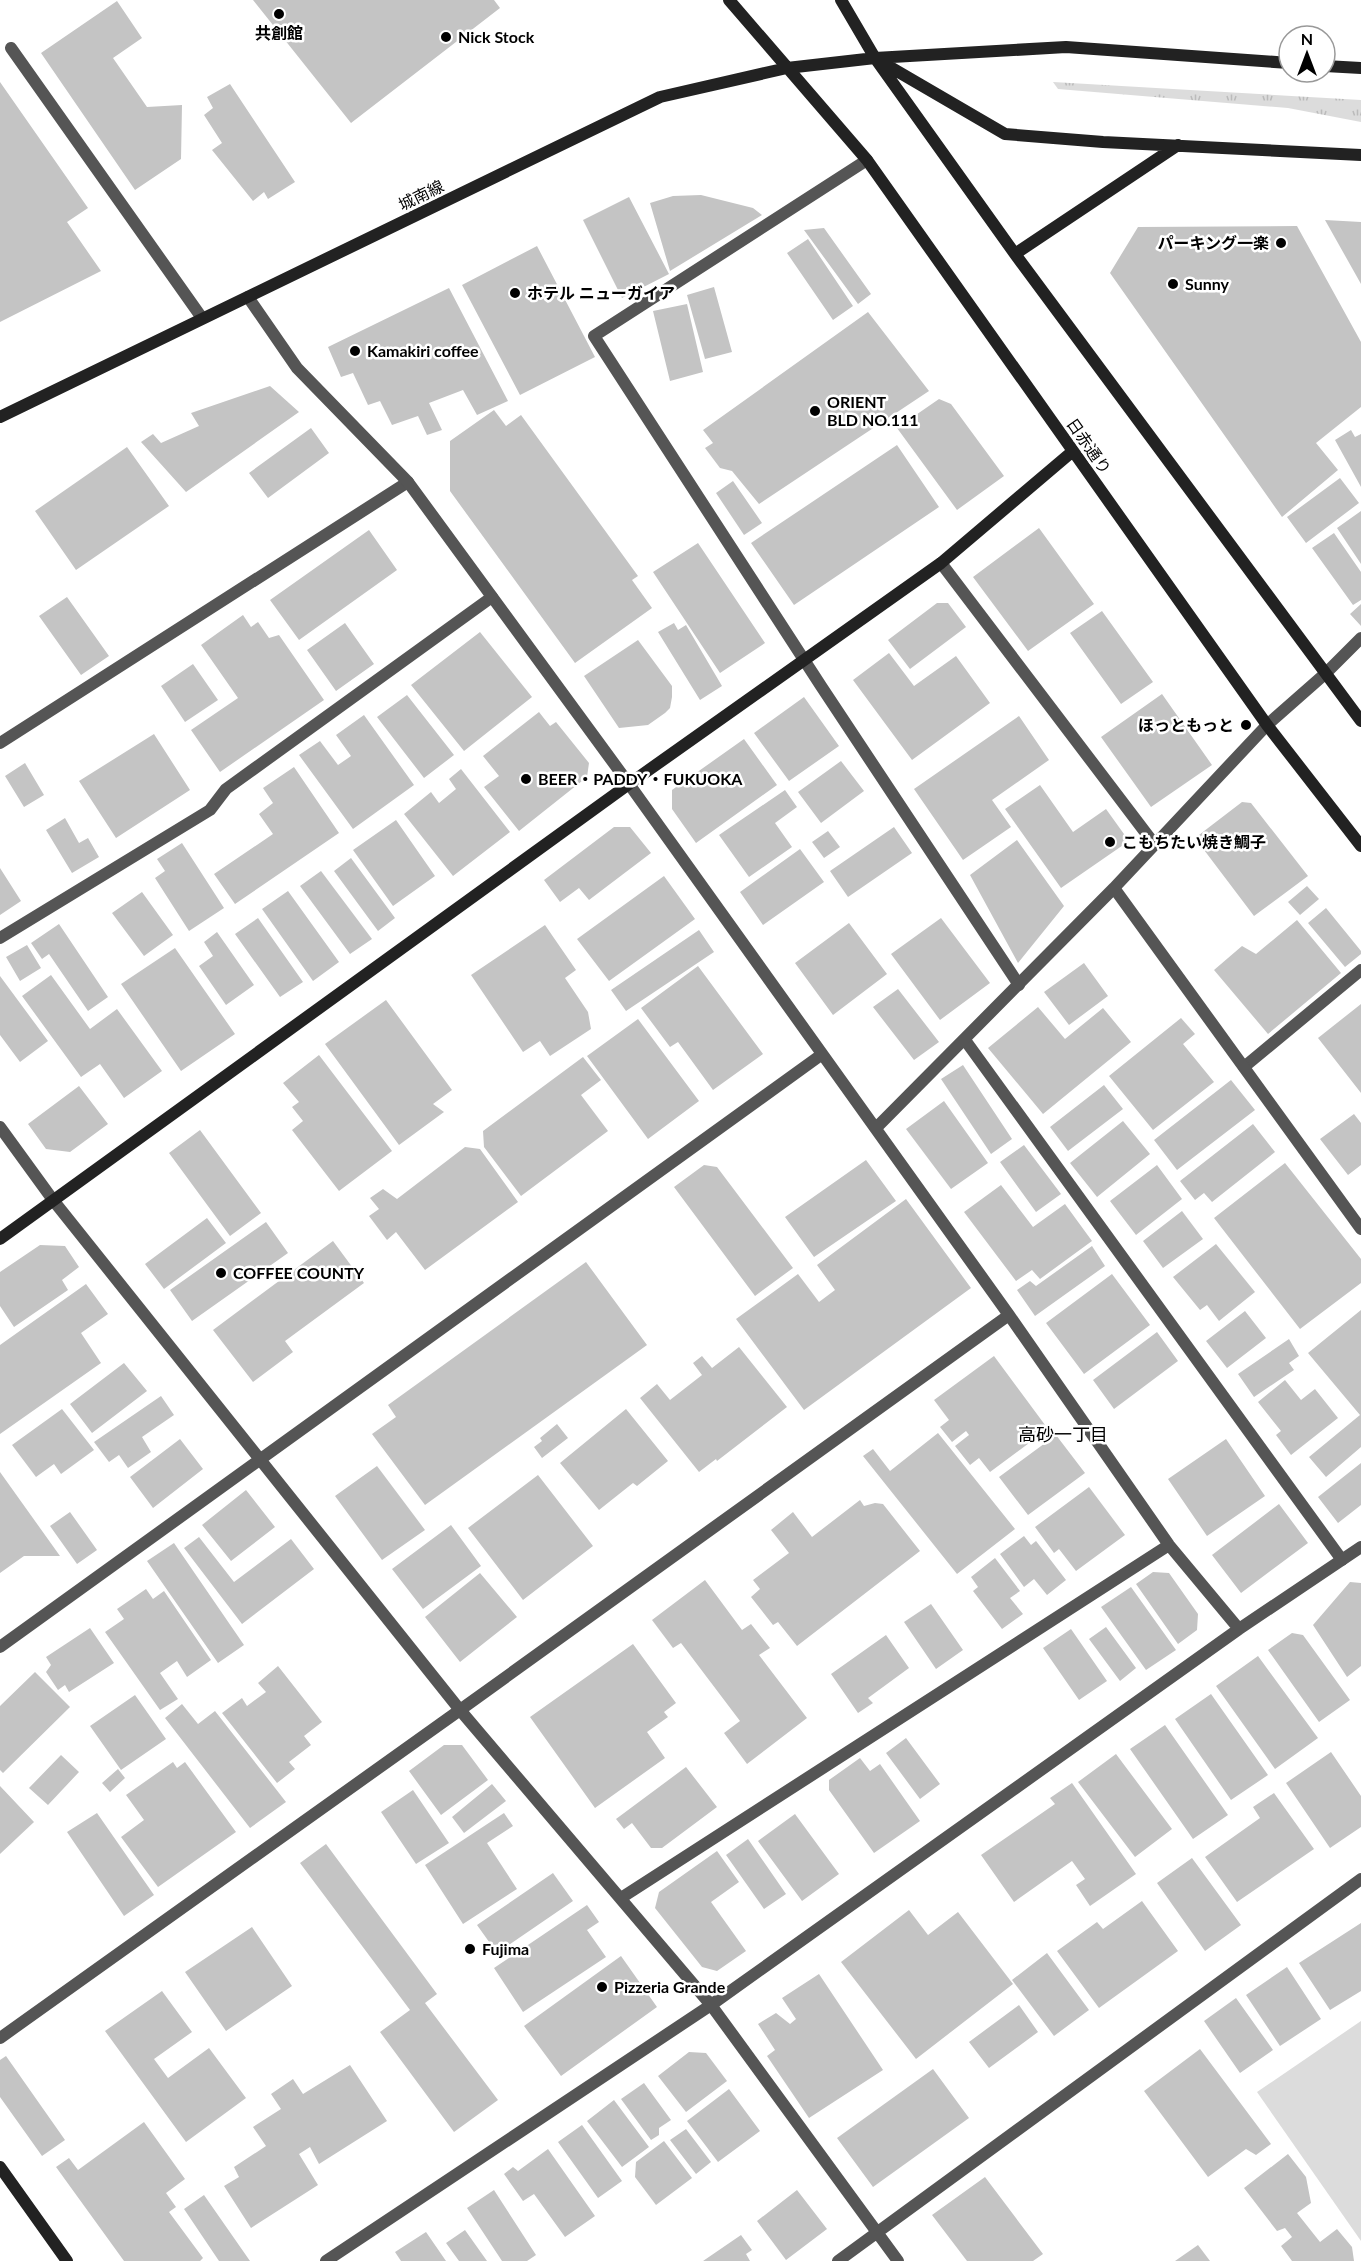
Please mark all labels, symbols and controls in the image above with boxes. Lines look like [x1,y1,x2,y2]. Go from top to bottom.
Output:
marker: 共創館 [272,7,286,21]
place label: 共創館 [255,23,303,42]
north arrow [1277,24,1337,84]
place label: Nick Stock [458,27,535,46]
text: N [1301,29,1313,48]
marker: Nick Stock [439,30,453,44]
street label: 城南線 [395,175,447,214]
place label: パーキング一楽 [1157,233,1269,252]
marker: パーキング一楽 [1274,236,1288,250]
place label: Sunny [1185,274,1229,293]
marker: Sunny [1166,277,1180,291]
place label: ホテル ニューガイア [527,283,675,302]
marker: ホテル ニューガイア [508,286,522,300]
place label: Kamakiri coffee [367,341,479,360]
marker: Kamakiri coffee [348,344,362,358]
place label: ORIENT BLD NO.111 [827,392,918,429]
marker: ORIENT BLD NO.111 [808,404,822,418]
street label: 日赤通り [1063,414,1116,477]
place label: ほっともっと [1138,715,1234,734]
marker: ほっともっと [1239,718,1253,732]
place label: BEER・PADDY・FUKUOKA [538,769,743,788]
marker: BEER・PADDY・FUKUOKA [519,772,533,786]
place label: こもちたい焼き鯛子 [1122,832,1266,851]
marker: こもちたい焼き鯛子 [1103,835,1117,849]
place label: COFFEE COUNTY [233,1263,365,1282]
marker: COFFEE COUNTY [214,1266,228,1280]
district label: 高砂一丁目 [1018,1423,1108,1445]
place label: Fujima [482,1939,529,1958]
marker: Fujima [463,1942,477,1956]
place label: Pizzeria Grande [614,1977,726,1996]
marker: Pizzeria Grande [595,1980,609,1994]

